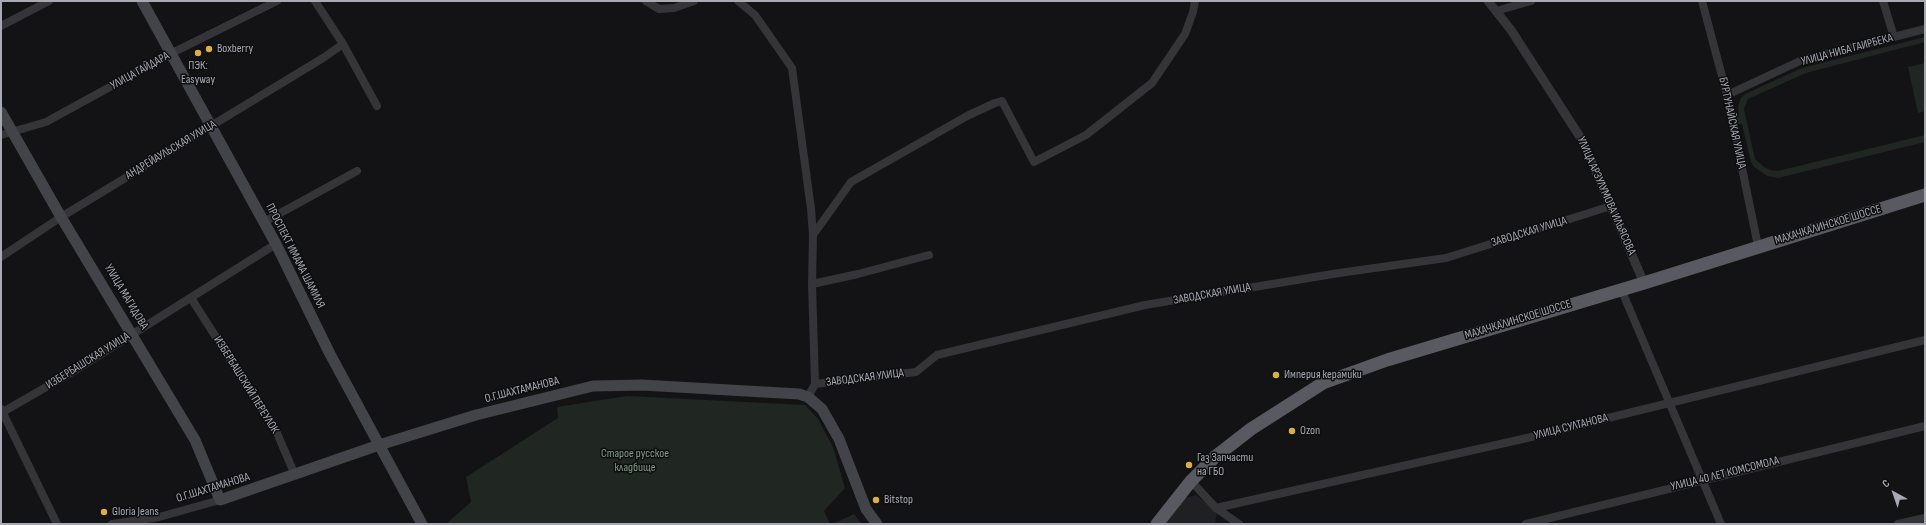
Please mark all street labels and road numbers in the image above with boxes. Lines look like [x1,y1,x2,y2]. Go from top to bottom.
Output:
street label: УЛИЦА НИБА ГАИРБЕКА [1800,31,1894,69]
street label: УЛИЦА ГАЙДАРА [108,49,172,93]
street label: БУРТУНАЙСКАЯ УЛИЦА [1715,76,1749,170]
street label: АНДРЕЙАУЛЬСКАЯ УЛИЦА [123,117,219,183]
street label: УЛИЦА АРЗУЛУМОВА ИЛЬЯСОВА [1573,135,1639,257]
street label: ПРОСПЕКТ ИМАМА ШАМИЛЯ [262,201,328,311]
street label: МАХАЧКАЛИНСКОЕ ШОССЕ [1773,202,1883,248]
street label: ЗАВОДСКАЯ УЛИЦА [1489,214,1569,250]
street label: УЛИЦА МАГИДОВА [101,262,151,332]
street label: ЗАВОДСКАЯ УЛИЦА [1172,280,1252,308]
street label: МАХАЧКАЛИНСКОЕ ШОССЕ [1463,297,1573,343]
street label: ИЗБЕРБАШСКАЯ УЛИЦА [43,329,133,393]
street label: ИЗБЕРБАШСКИЙ ПЕРЕУЛОК [210,334,282,436]
street label: ЗАВОДСКАЯ УЛИЦА [825,366,905,390]
street label: О.Г.ШАХТАМАНОВА [483,374,561,406]
street label: УЛИЦА СУЛТАНОВА [1532,411,1610,443]
street label: УЛИЦА 40 ЛЕТ КОМСОМОЛА [1669,454,1781,494]
street label: О.Г.ШАХТАМАНОВА [174,470,252,506]

